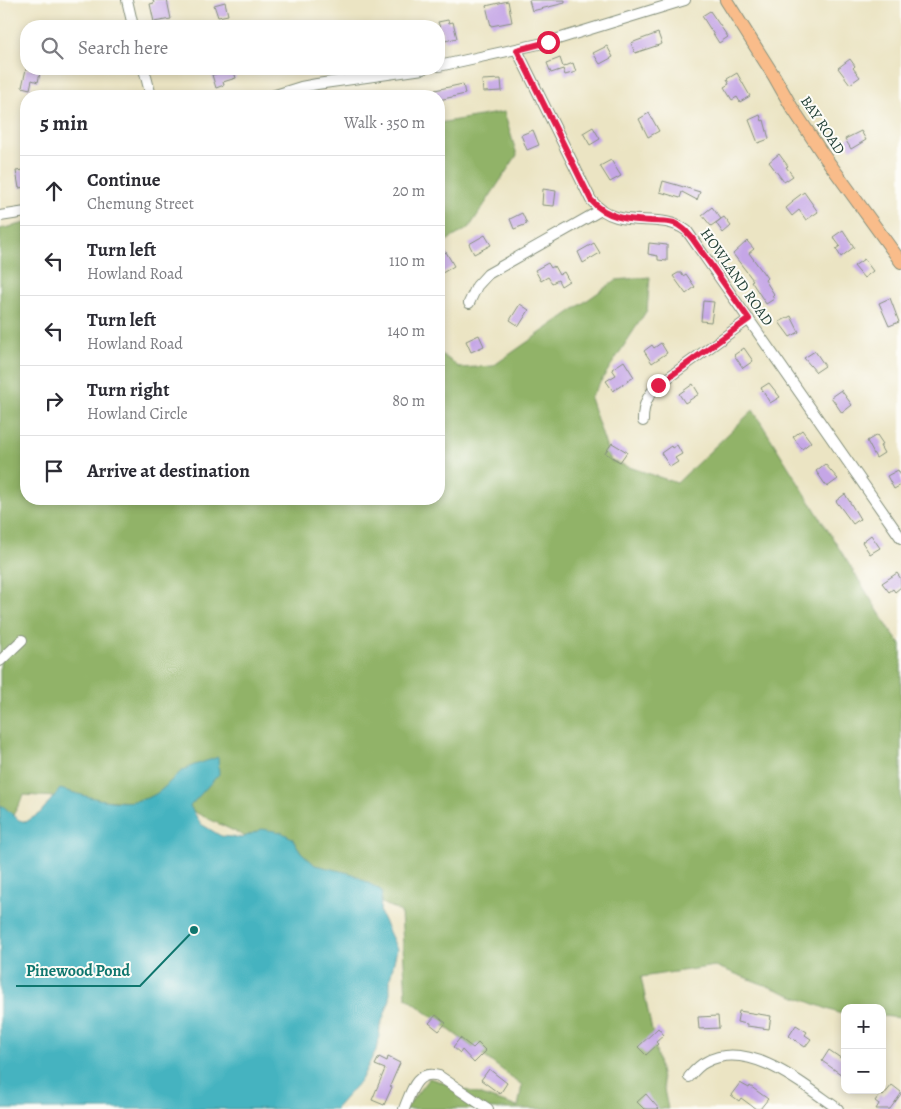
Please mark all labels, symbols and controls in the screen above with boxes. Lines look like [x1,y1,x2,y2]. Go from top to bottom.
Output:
search box [20,20,445,75]
route start [537,31,560,54]
icon: search [38,34,66,62]
text: Search here [78,35,168,61]
street label: BAY ROAD [796,92,850,158]
text: 5 min [40,109,88,137]
text: Walk · 350 m [344,112,425,134]
text: Continue [87,167,161,193]
icon: ahead [40,177,68,205]
text: 20 m [392,180,425,202]
text: Chemung Street [87,193,194,215]
street label: HOWLAND ROAD [696,224,778,330]
text: Turn left [87,237,156,263]
icon: left [40,247,68,275]
text: 110 m [389,250,425,272]
text: Howland Road [87,263,183,285]
text: Turn left [87,307,156,333]
icon: left [40,317,68,345]
text: 140 m [387,320,425,342]
text: Howland Road [87,333,183,355]
route end [647,374,670,397]
text: Turn right [87,377,169,403]
icon: right [40,387,68,415]
text: 80 m [392,390,425,412]
text: Howland Circle [87,403,188,425]
icon: arrive [40,457,68,485]
text: Arrive at destination [87,458,250,484]
callout: Pinewood Pond [16,955,140,986]
text: Pinewood Pond [26,960,131,982]
map controls [841,1004,886,1094]
button: + [841,1004,886,1049]
button: − [841,1049,886,1094]

